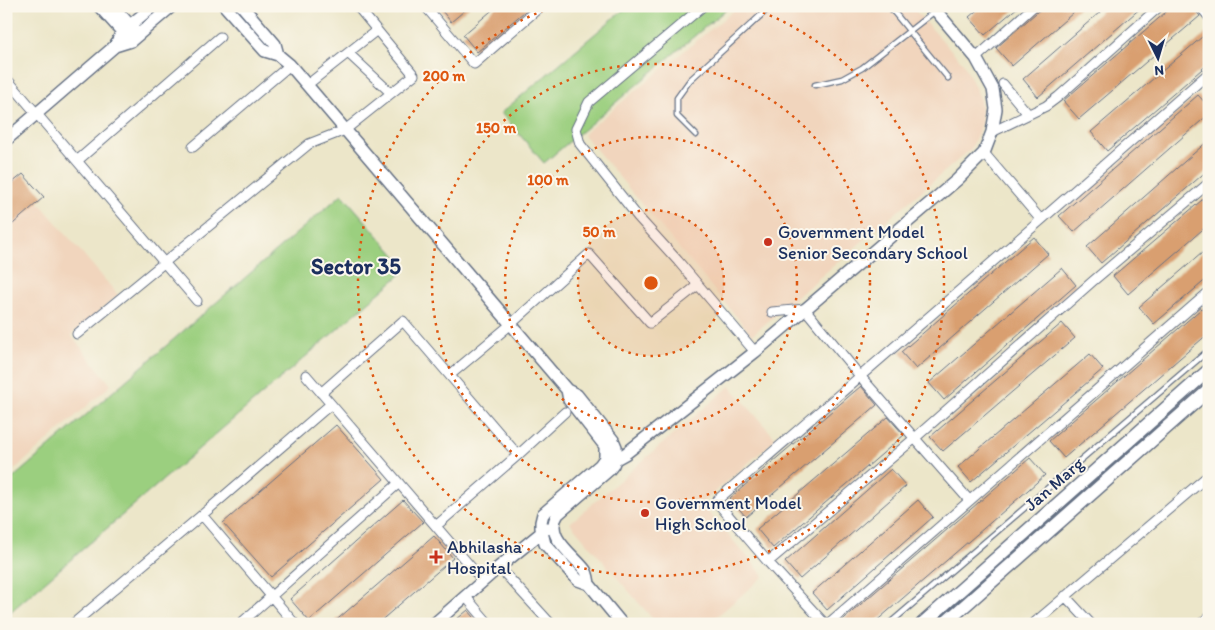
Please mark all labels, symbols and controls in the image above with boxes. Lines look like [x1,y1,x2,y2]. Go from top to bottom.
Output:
north arrow [1132,32,1182,82]
text: N [1154,62,1165,79]
text: 200 m [423,67,466,85]
text: 150 m [476,119,516,137]
text: 100 m [527,171,569,189]
place label: Government Model Senior Secondary School [778,221,968,264]
text: 50 m [582,223,616,241]
marker: Government Model Senior Secondary School [762,236,774,248]
district label: Sector 35 [311,253,401,280]
centre of rings [642,274,660,292]
street label: Jan Marg [1020,452,1089,516]
place label: Government Model High School [655,492,802,535]
marker: Government Model High School [639,507,651,519]
place label: Abhilasha Hospital [447,536,523,579]
marker: Abhilasha Hospital [429,550,443,564]

